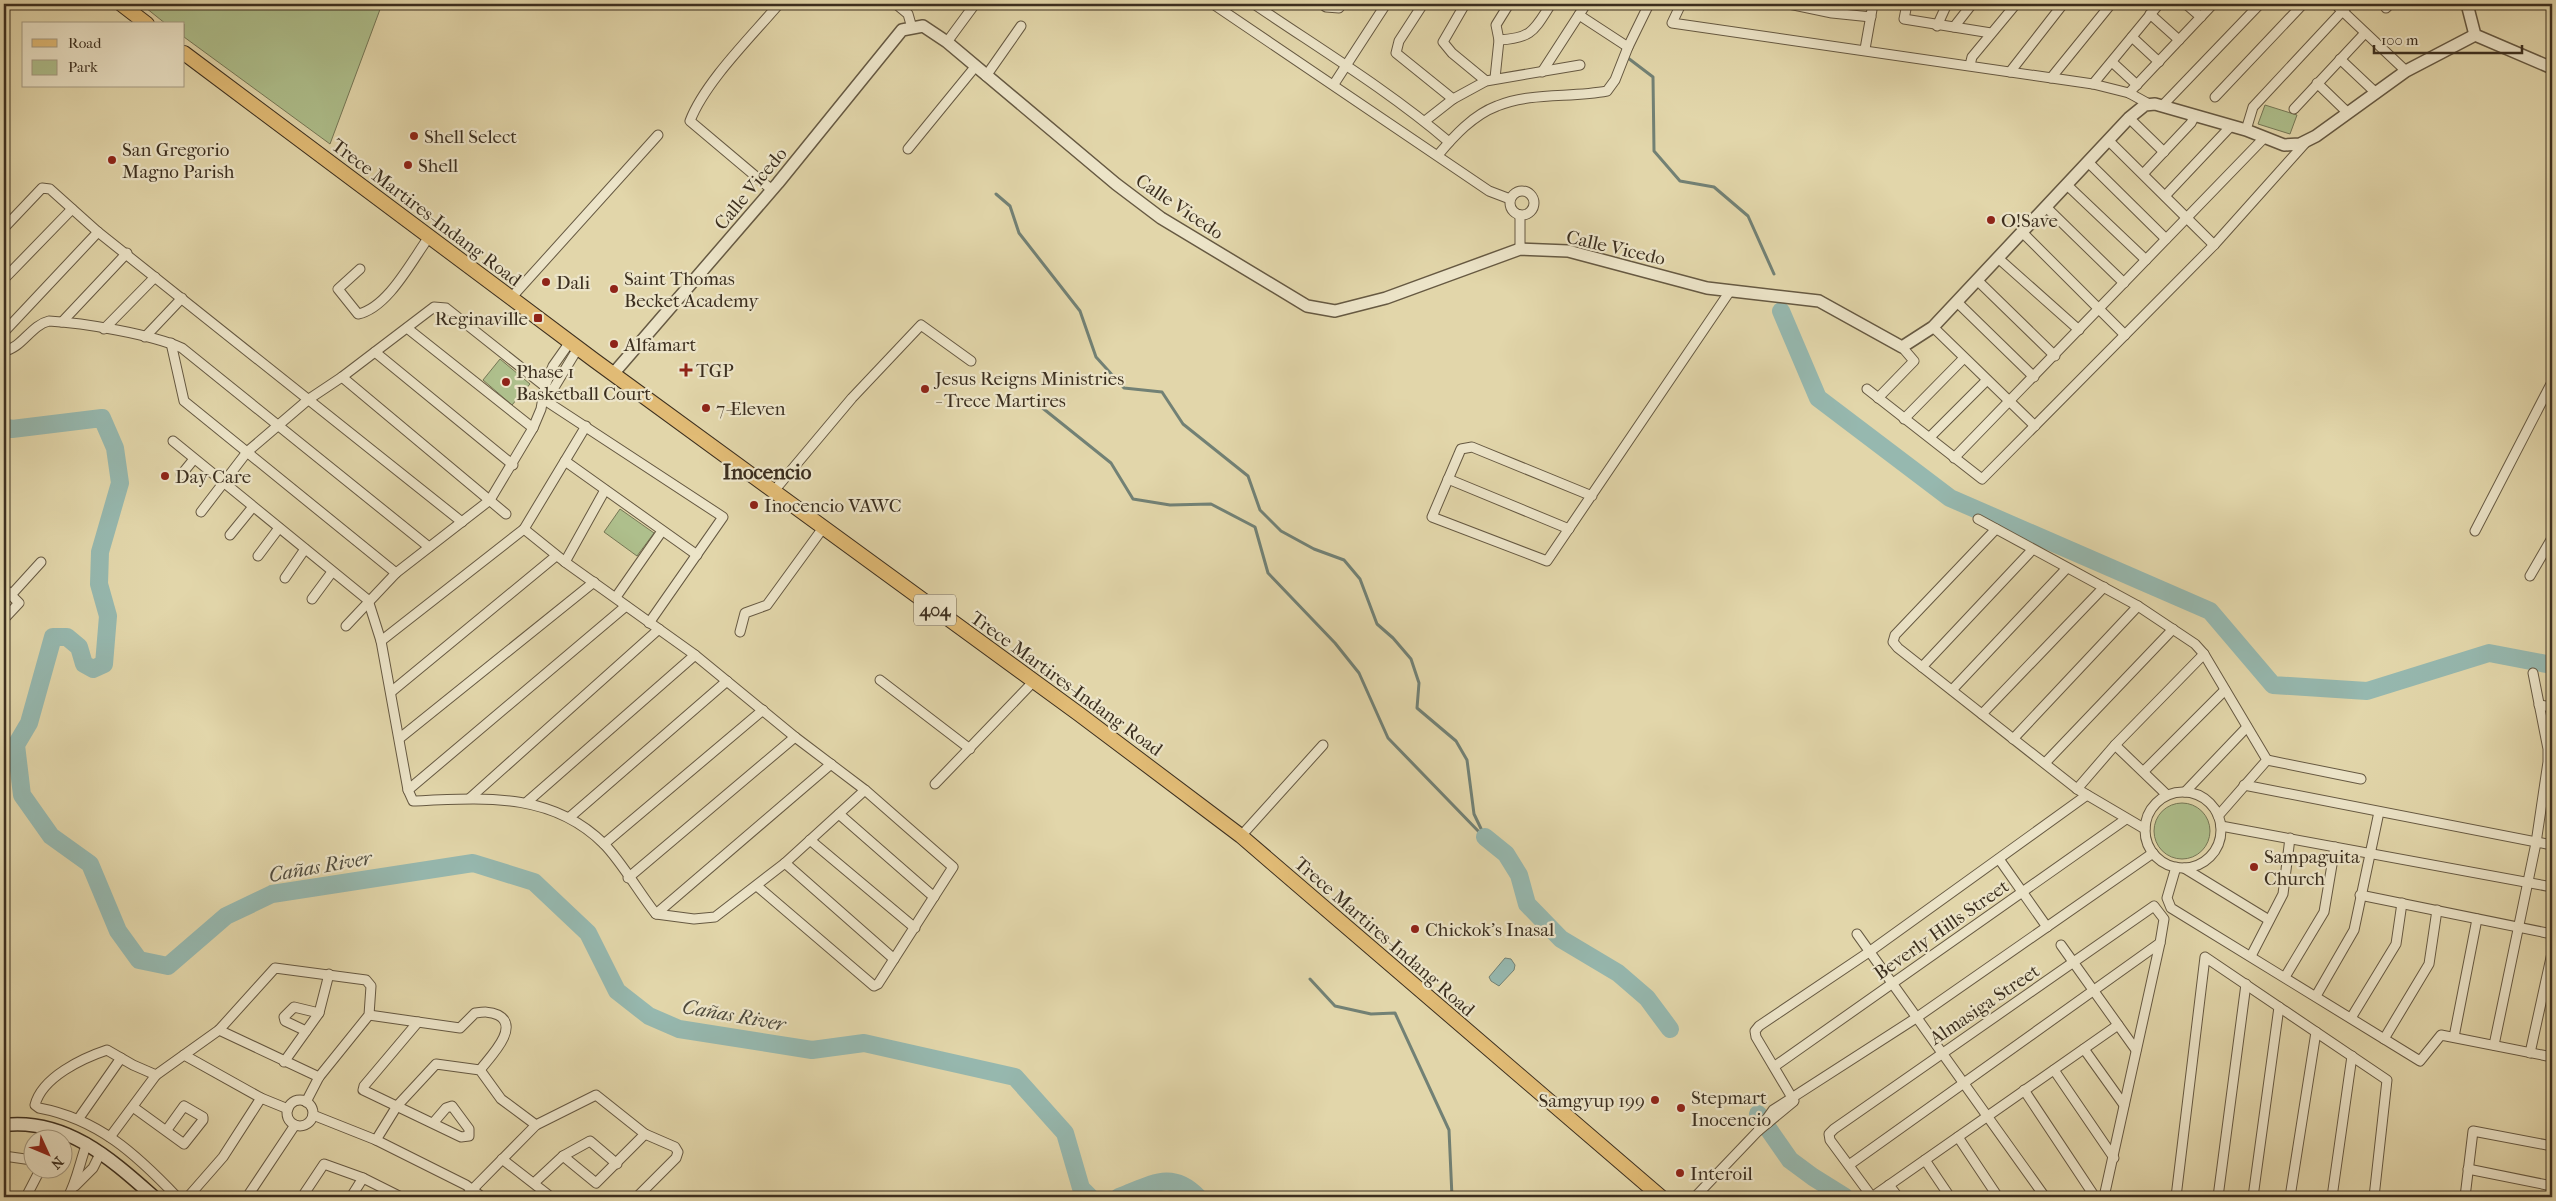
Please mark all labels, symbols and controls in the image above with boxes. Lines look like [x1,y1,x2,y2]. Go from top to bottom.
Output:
legend [22,22,185,88]
scale bar [2374,22,2521,54]
text: 100 m [2381,31,2419,49]
text: Road [68,34,102,52]
text: Park [68,58,98,76]
place label: Shell Select [424,126,517,148]
marker: Shell Select [408,130,420,142]
street label: Trece Martires-Indang Road [327,134,526,292]
place label: San Gregorio Magno Parish [122,139,235,183]
street label: Calle Vicedo [710,143,792,234]
marker: San Gregorio Magno Parish [106,154,118,166]
place label: Shell [418,155,458,177]
marker: Shell [402,159,414,171]
street label: Calle Vicedo [1131,169,1228,244]
place label: O!Save [2001,210,2058,232]
marker: O!Save [1985,214,1997,226]
street label: Calle Vicedo [1564,226,1668,270]
place label: Saint Thomas Becket Academy [624,268,759,312]
place label: Dali [556,272,591,294]
marker: Dali [540,276,552,288]
marker: Saint Thomas Becket Academy [608,283,620,295]
place label: Reginaville [435,308,528,330]
marker: Reginaville [532,312,544,324]
place label: Alfamart [623,334,696,356]
marker: Alfamart [608,338,620,350]
place label: TGP [696,360,734,382]
place label: Phase 1 Basketball Court [516,361,651,405]
marker: TGP [680,364,692,376]
place label: Jesus Reigns Ministries - Trece Martires [933,368,1124,412]
marker: Phase 1 Basketball Court [500,376,512,388]
marker: Jesus Reigns Ministries - Trece Martires [919,383,931,395]
place label: 7-Eleven [716,398,786,420]
marker: 7-Eleven [700,402,712,414]
district label: Inocencio [723,460,812,484]
place label: Day Care [175,466,251,488]
marker: Day Care [159,470,171,482]
place label: Inocencio VAWC [764,495,902,517]
marker: Inocencio VAWC [748,499,760,511]
road number: 404 [914,594,956,626]
street label: Trece Martires-Indang Road [966,607,1167,761]
water label: Cañas River [267,846,375,887]
place label: Sampaguita Church [2264,846,2360,890]
street label: Trece Martires-Indang Road [1290,852,1480,1022]
marker: Sampaguita Church [2248,861,2260,873]
street label: Beverly Hills Street [1870,875,2013,985]
place label: Chickok's Inasal [1425,919,1554,941]
marker: Chickok's Inasal [1409,923,1421,935]
street label: Almasiga Street [1925,960,2044,1050]
water label: Cañas River [681,995,789,1036]
place label: Stepmart Inocencio [1691,1087,1772,1131]
place label: Samgyup 199 [1538,1090,1645,1112]
marker: Samgyup 199 [1649,1094,1661,1106]
marker: Stepmart Inocencio [1675,1102,1687,1114]
north arrow [22,1128,72,1178]
text: N [47,1153,67,1173]
place label: Interoil [1690,1163,1753,1185]
marker: Interoil [1674,1167,1686,1179]

